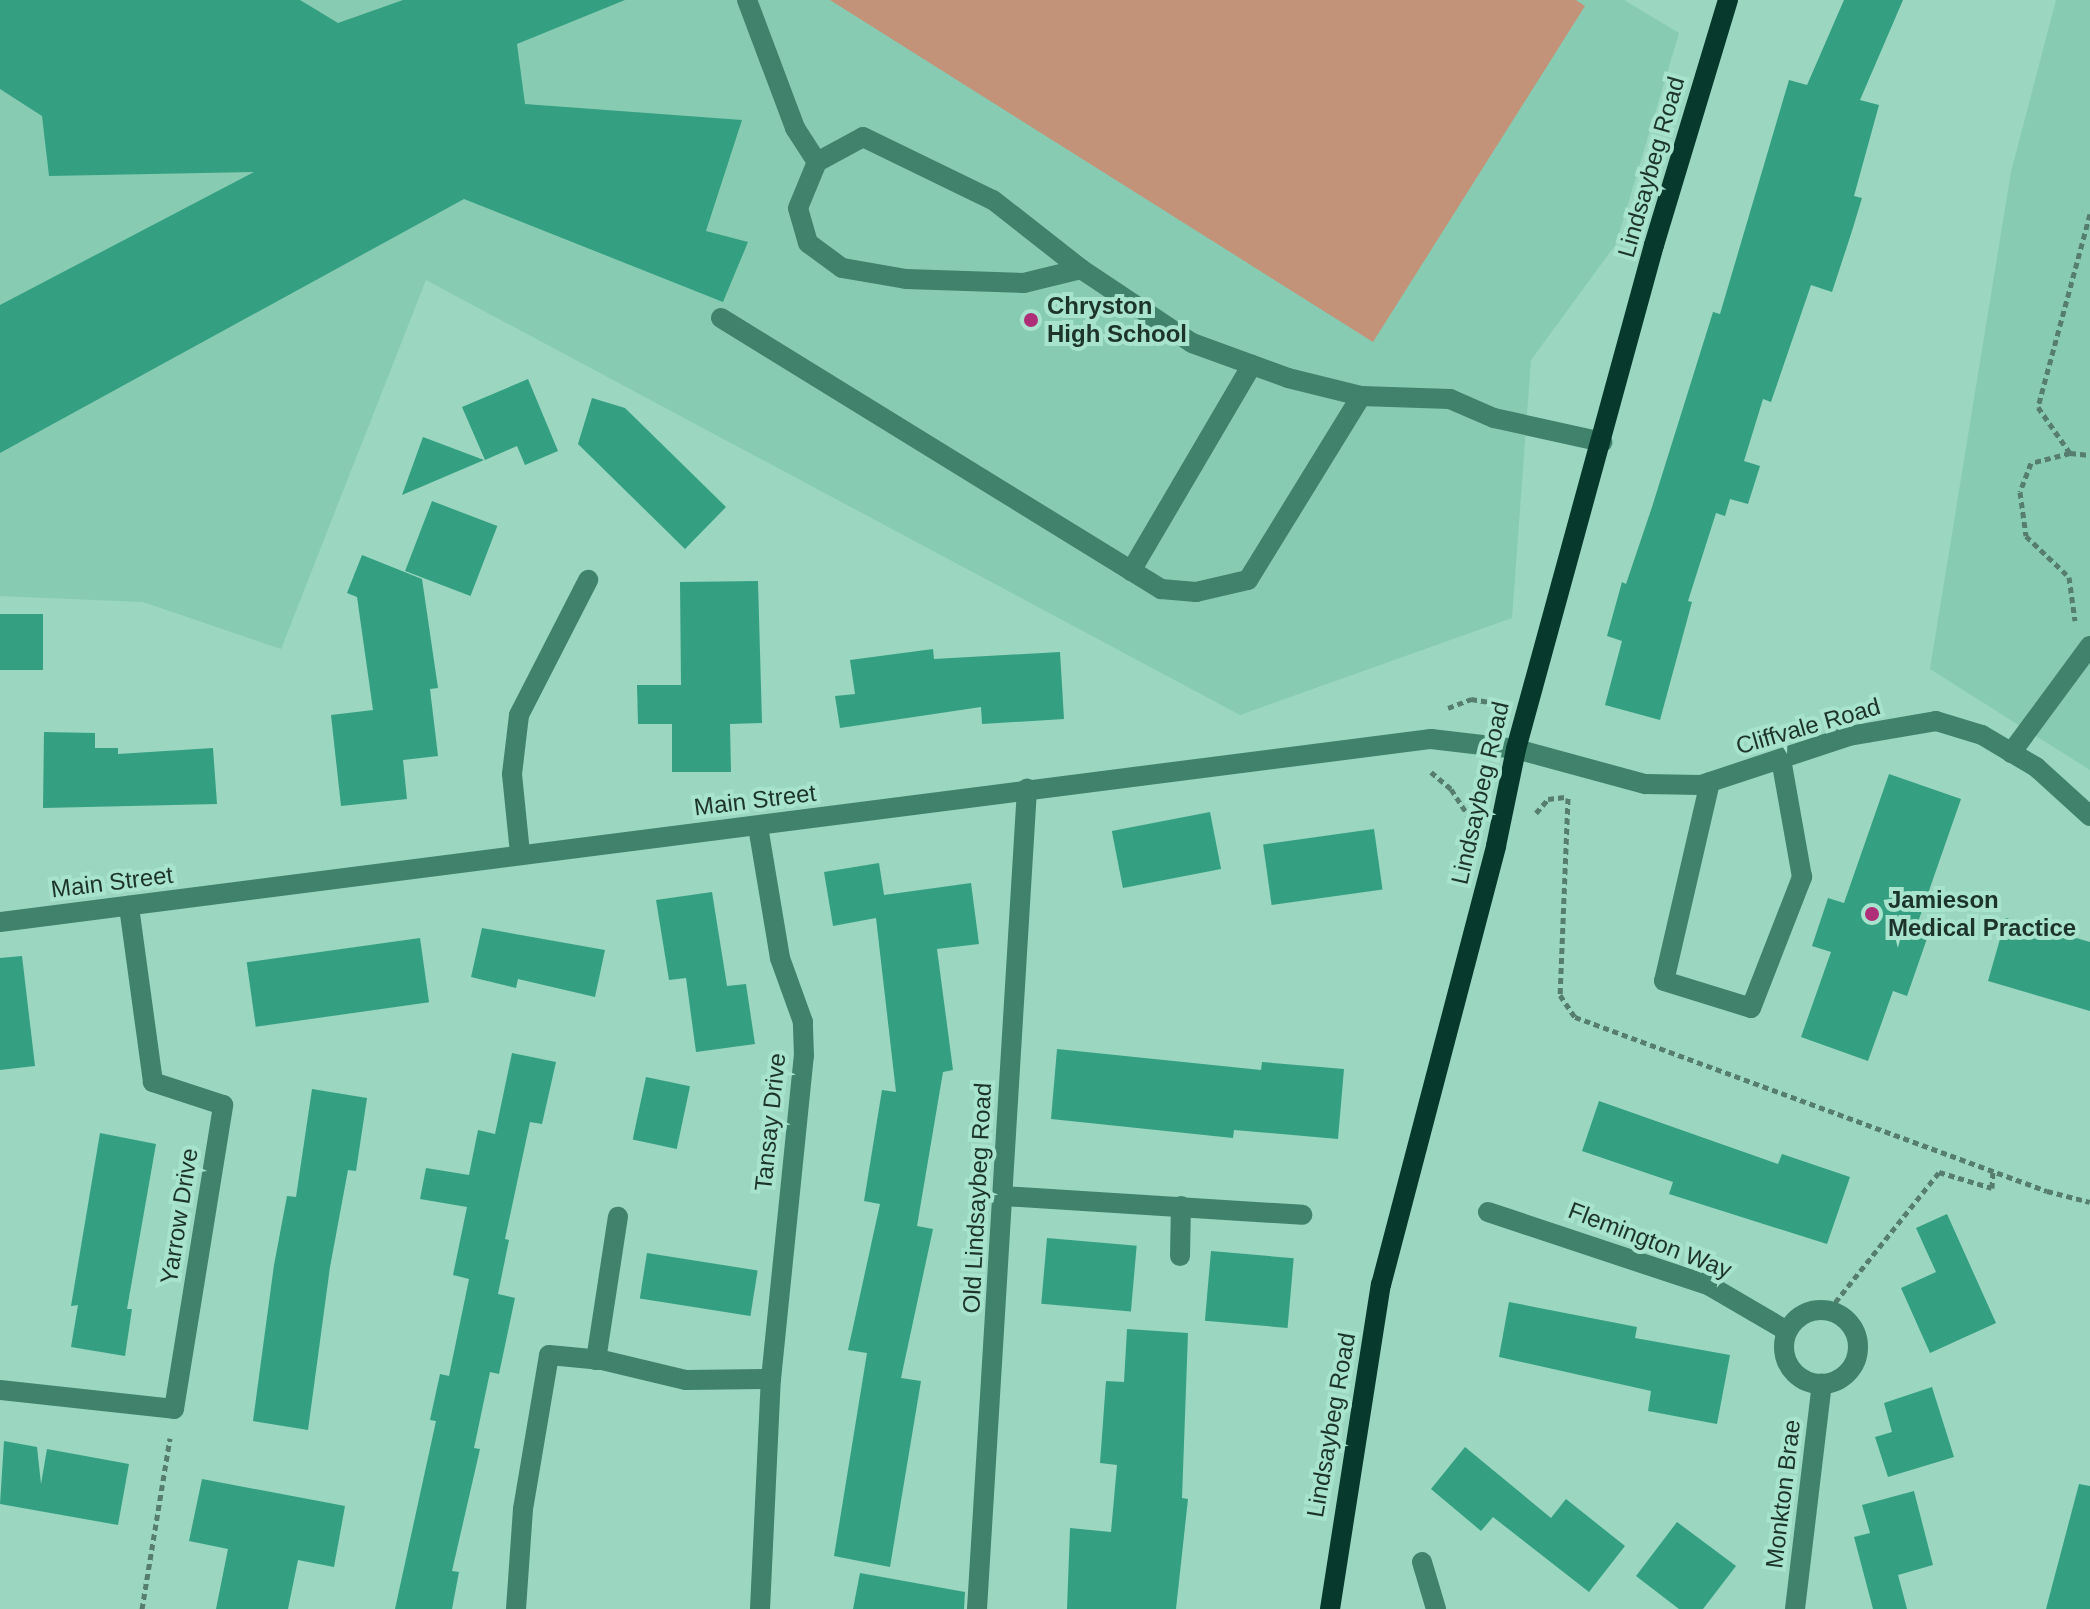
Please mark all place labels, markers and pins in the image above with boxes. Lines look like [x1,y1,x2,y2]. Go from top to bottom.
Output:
place label: Chryston High School [1047,292,1187,348]
marker: Chryston High School [1022,311,1040,329]
place label: Jamieson Medical Practice [1888,886,2076,942]
marker: Jamieson Medical Practice [1863,905,1881,923]

